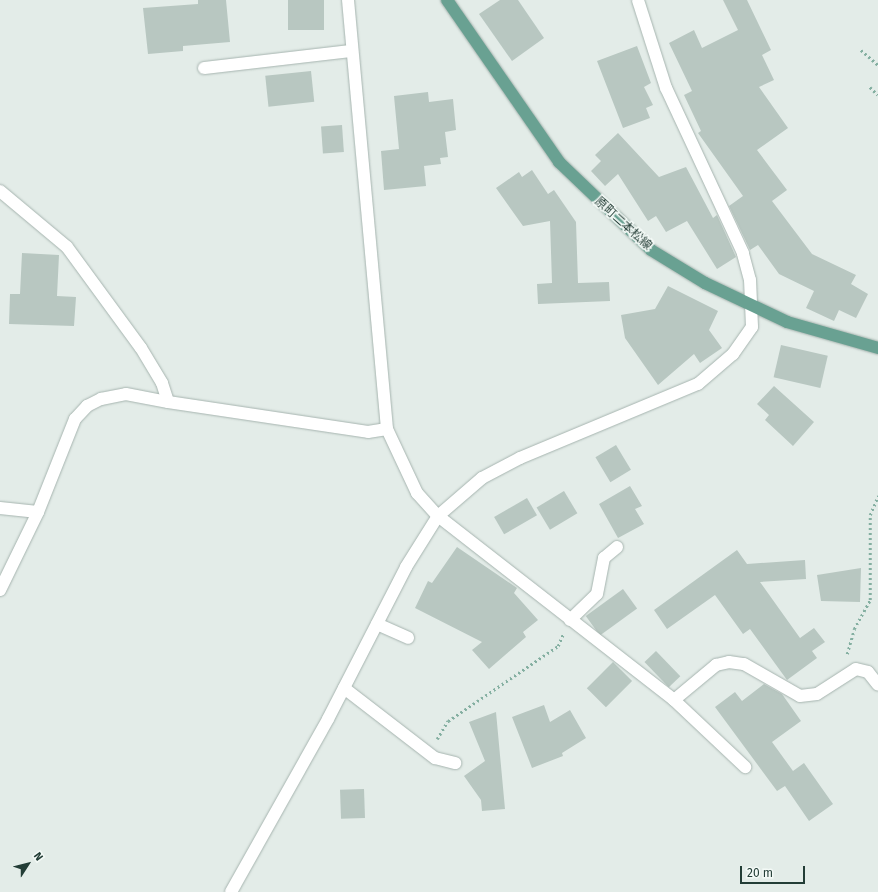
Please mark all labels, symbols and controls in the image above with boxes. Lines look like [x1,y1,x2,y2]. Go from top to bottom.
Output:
street label: 原町二本松線 [591,195,655,253]
north arrow [8,844,48,884]
text: N [31,850,46,863]
scale bar [742,858,807,884]
text: 20 m [747,866,773,880]

